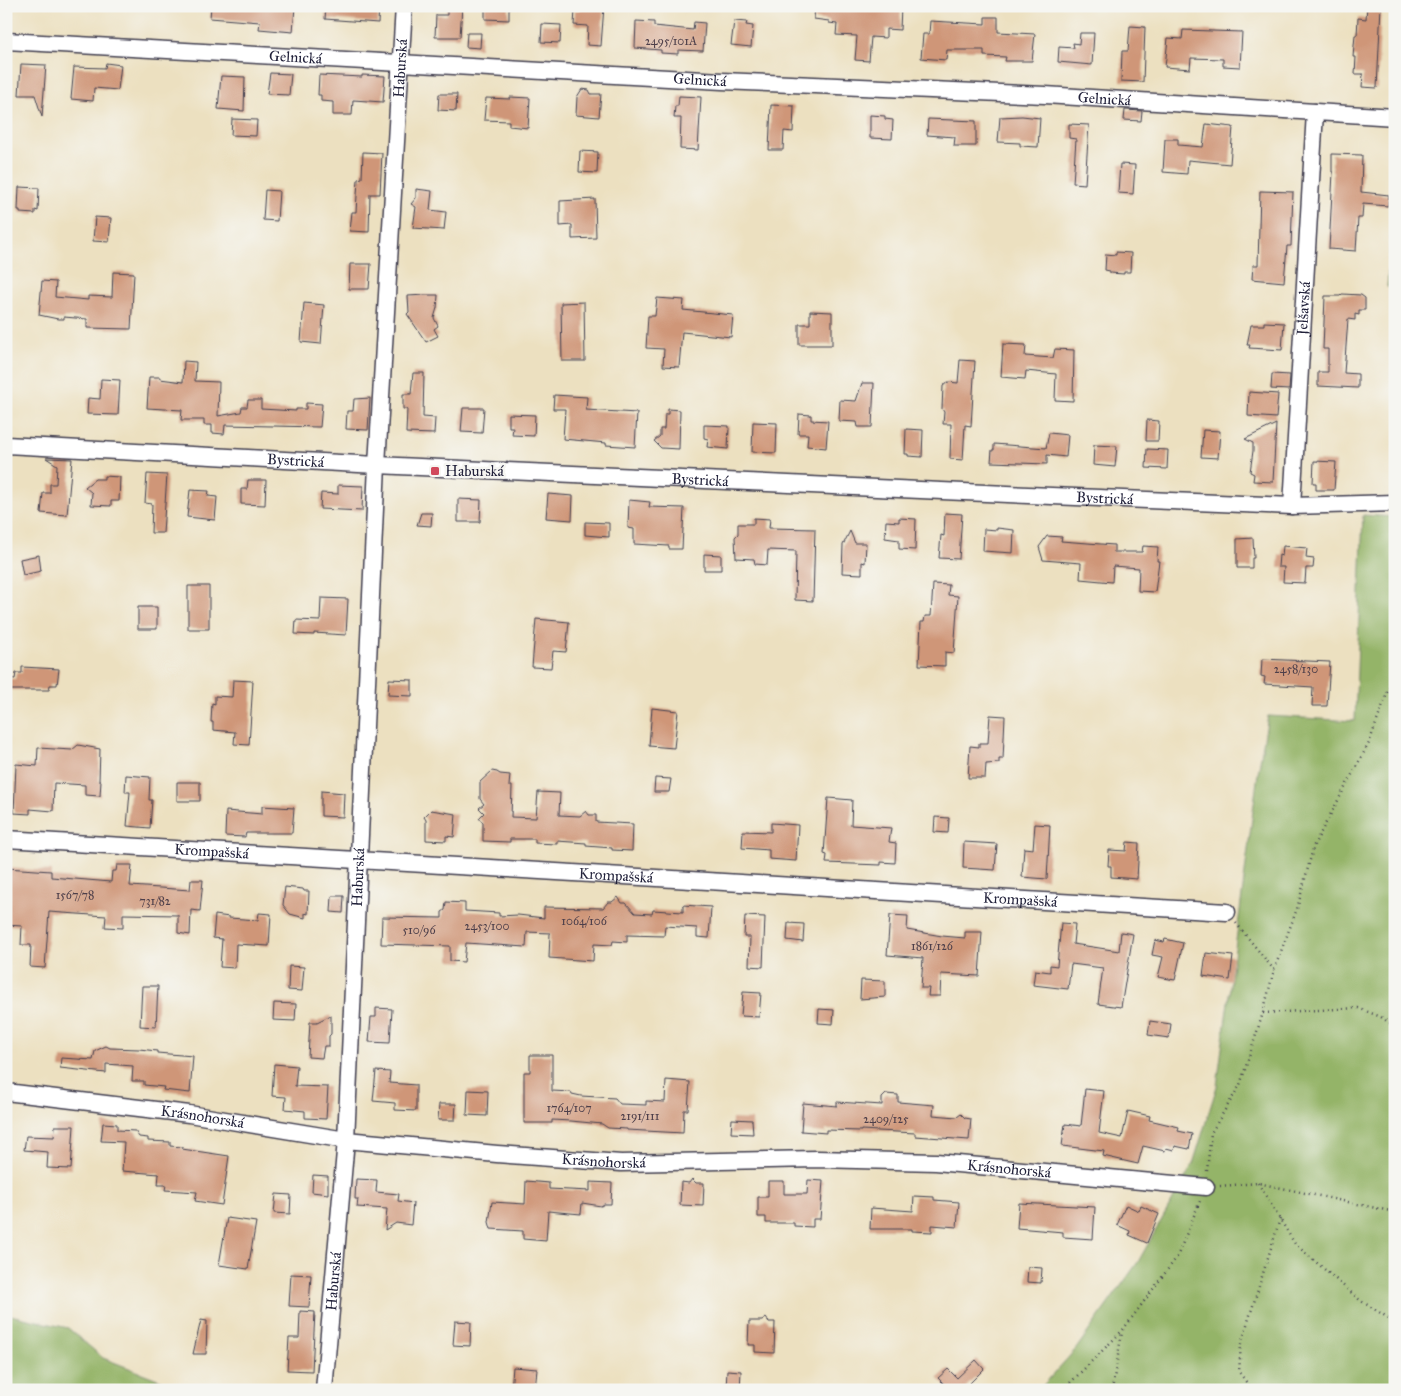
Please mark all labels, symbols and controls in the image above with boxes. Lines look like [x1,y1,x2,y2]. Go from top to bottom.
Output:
house number: 2495/101A [645,34,697,48]
street label: Haburská [390,38,411,98]
street label: Gelnická [269,47,323,68]
street label: Gelnická [673,69,727,90]
street label: Gelnická [1077,88,1132,109]
street label: Jelšavská [1293,280,1314,338]
street label: Bystrická [267,450,325,471]
place label: Haburská [445,462,505,480]
marker: Haburská [429,465,441,477]
street label: Bystrická [671,470,730,490]
street label: Bystrická [1076,488,1134,508]
house number: 2458/130 [1274,662,1318,676]
street label: Krompašská [174,840,250,863]
street label: Haburská [348,847,368,907]
street label: Krompašská [578,864,654,887]
house number: 1567/78 [56,888,94,902]
street label: Krompašská [982,888,1059,911]
house number: 731/82 [139,894,171,908]
house number: 1064/106 [561,914,608,928]
house number: 2453/100 [465,919,509,933]
house number: 510/96 [402,923,436,937]
house number: 1861/126 [911,939,954,953]
house number: 1764/107 [546,1101,592,1115]
street label: Krásnohorská [160,1102,246,1132]
house number: 2191/111 [620,1109,660,1123]
house number: 2409/125 [863,1112,909,1126]
street label: Krásnohorská [561,1150,646,1172]
street label: Krásnohorská [966,1156,1053,1182]
street label: Haburská [322,1251,345,1312]

